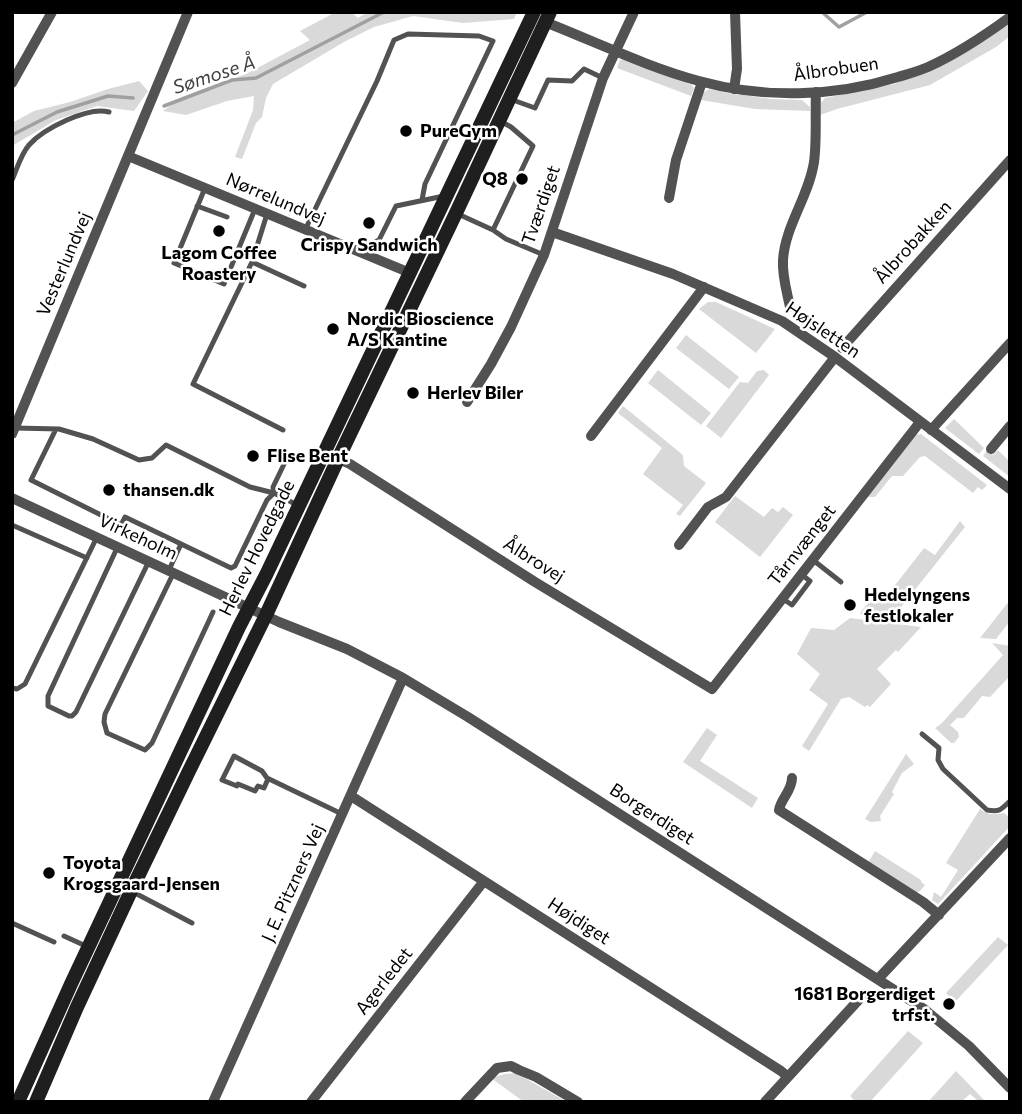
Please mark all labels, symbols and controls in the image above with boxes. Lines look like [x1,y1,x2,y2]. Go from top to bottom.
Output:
water label: Sømose Å [170,51,258,99]
street label: Ålbrobuen [792,52,880,86]
place label: PureGym [420,120,497,142]
marker: PureGym [398,123,414,139]
street label: Tværdiget [517,163,565,247]
street label: Nørrelundvej [223,168,329,230]
place label: Q8 [482,168,508,190]
marker: Q8 [514,171,530,187]
street label: Ålbrobakken [870,196,956,288]
street label: Vesterlundvej [32,209,96,319]
marker: Crispy Sandwich [361,215,377,231]
marker: Lagom Coffee Roastery [211,223,227,239]
place label: Crispy Sandwich [300,234,438,256]
place label: Lagom Coffee Roastery [161,242,277,284]
street label: Højsletten [782,297,864,363]
place label: Nordic Bioscience A/S Kantine [347,308,494,350]
marker: Nordic Bioscience A/S Kantine [325,321,341,337]
place label: Herlev Biler [427,382,523,404]
marker: Herlev Biler [405,385,421,401]
place label: Flise Bent [267,445,348,467]
marker: Flise Bent [245,448,261,464]
street label: Herlev Hovedgade [215,477,299,619]
place label: thansen.dk [123,479,215,501]
marker: thansen.dk [101,482,117,498]
street label: Tårnvænget [764,500,840,590]
street label: Virkeholm [95,509,181,565]
street label: Ålbrovej [499,533,569,587]
place label: Hedelyngens festlokaler [864,584,970,626]
marker: Hedelyngens festlokaler [842,597,858,613]
street label: Borgerdiget [606,779,698,849]
street label: J. E. Pitzners Vej [257,821,329,945]
place label: Toyota Krogsgaard-Jensen [63,852,220,894]
marker: Toyota Krogsgaard-Jensen [41,865,57,881]
street label: Højdiget [544,893,614,949]
street label: Agerledet [351,943,417,1019]
place label: 1681 Borgerdiget trfst. [794,983,935,1026]
marker: 1681 Borgerdiget trfst. [941,996,957,1012]

